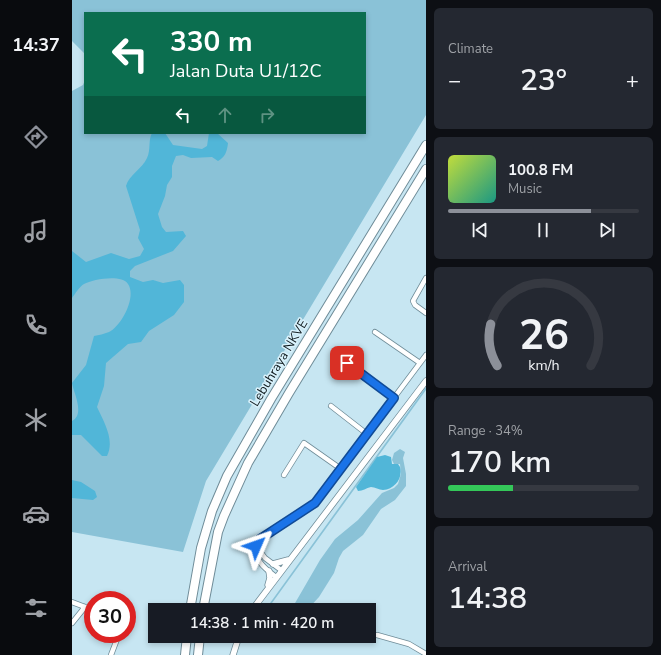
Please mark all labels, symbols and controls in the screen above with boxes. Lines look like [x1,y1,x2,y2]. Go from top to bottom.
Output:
text: 330 m [170,23,253,61]
icon: left [104,28,156,80]
text: 14:37 [12,33,60,57]
text: Climate [448,40,493,58]
text: Jalan Duta U1/12C [170,59,322,83]
text: 23° [520,60,567,101]
text: − [448,66,461,96]
text: + [626,66,639,96]
icon: left [172,104,194,126]
icon: ahead [214,104,236,126]
icon: right [256,104,278,126]
icon: directions [22,123,50,151]
text: 100.8 FM [508,160,573,180]
text: Music [508,180,542,198]
icon: music [22,217,50,245]
icon: previous [469,219,491,241]
icon: pause [532,219,554,241]
icon: next [596,219,618,241]
text: 26 [519,306,568,363]
icon: phone [22,311,50,339]
street label: Lebuhraya NKVE [246,316,312,410]
pin [330,346,364,380]
icon: arrive [336,352,358,374]
text: km/h [528,355,559,374]
icon: climate [22,406,50,434]
text: Range · 34% [448,422,523,440]
text: 170 km [448,442,551,483]
icon: car [22,500,50,528]
position arrow [235,525,277,567]
text: Arrival [448,558,487,576]
text: 14:38 [448,578,527,619]
speed limit sign: 30 [84,591,136,643]
icon: filters [22,594,50,622]
text: 14:38 · 1 min · 420 m [190,613,334,633]

